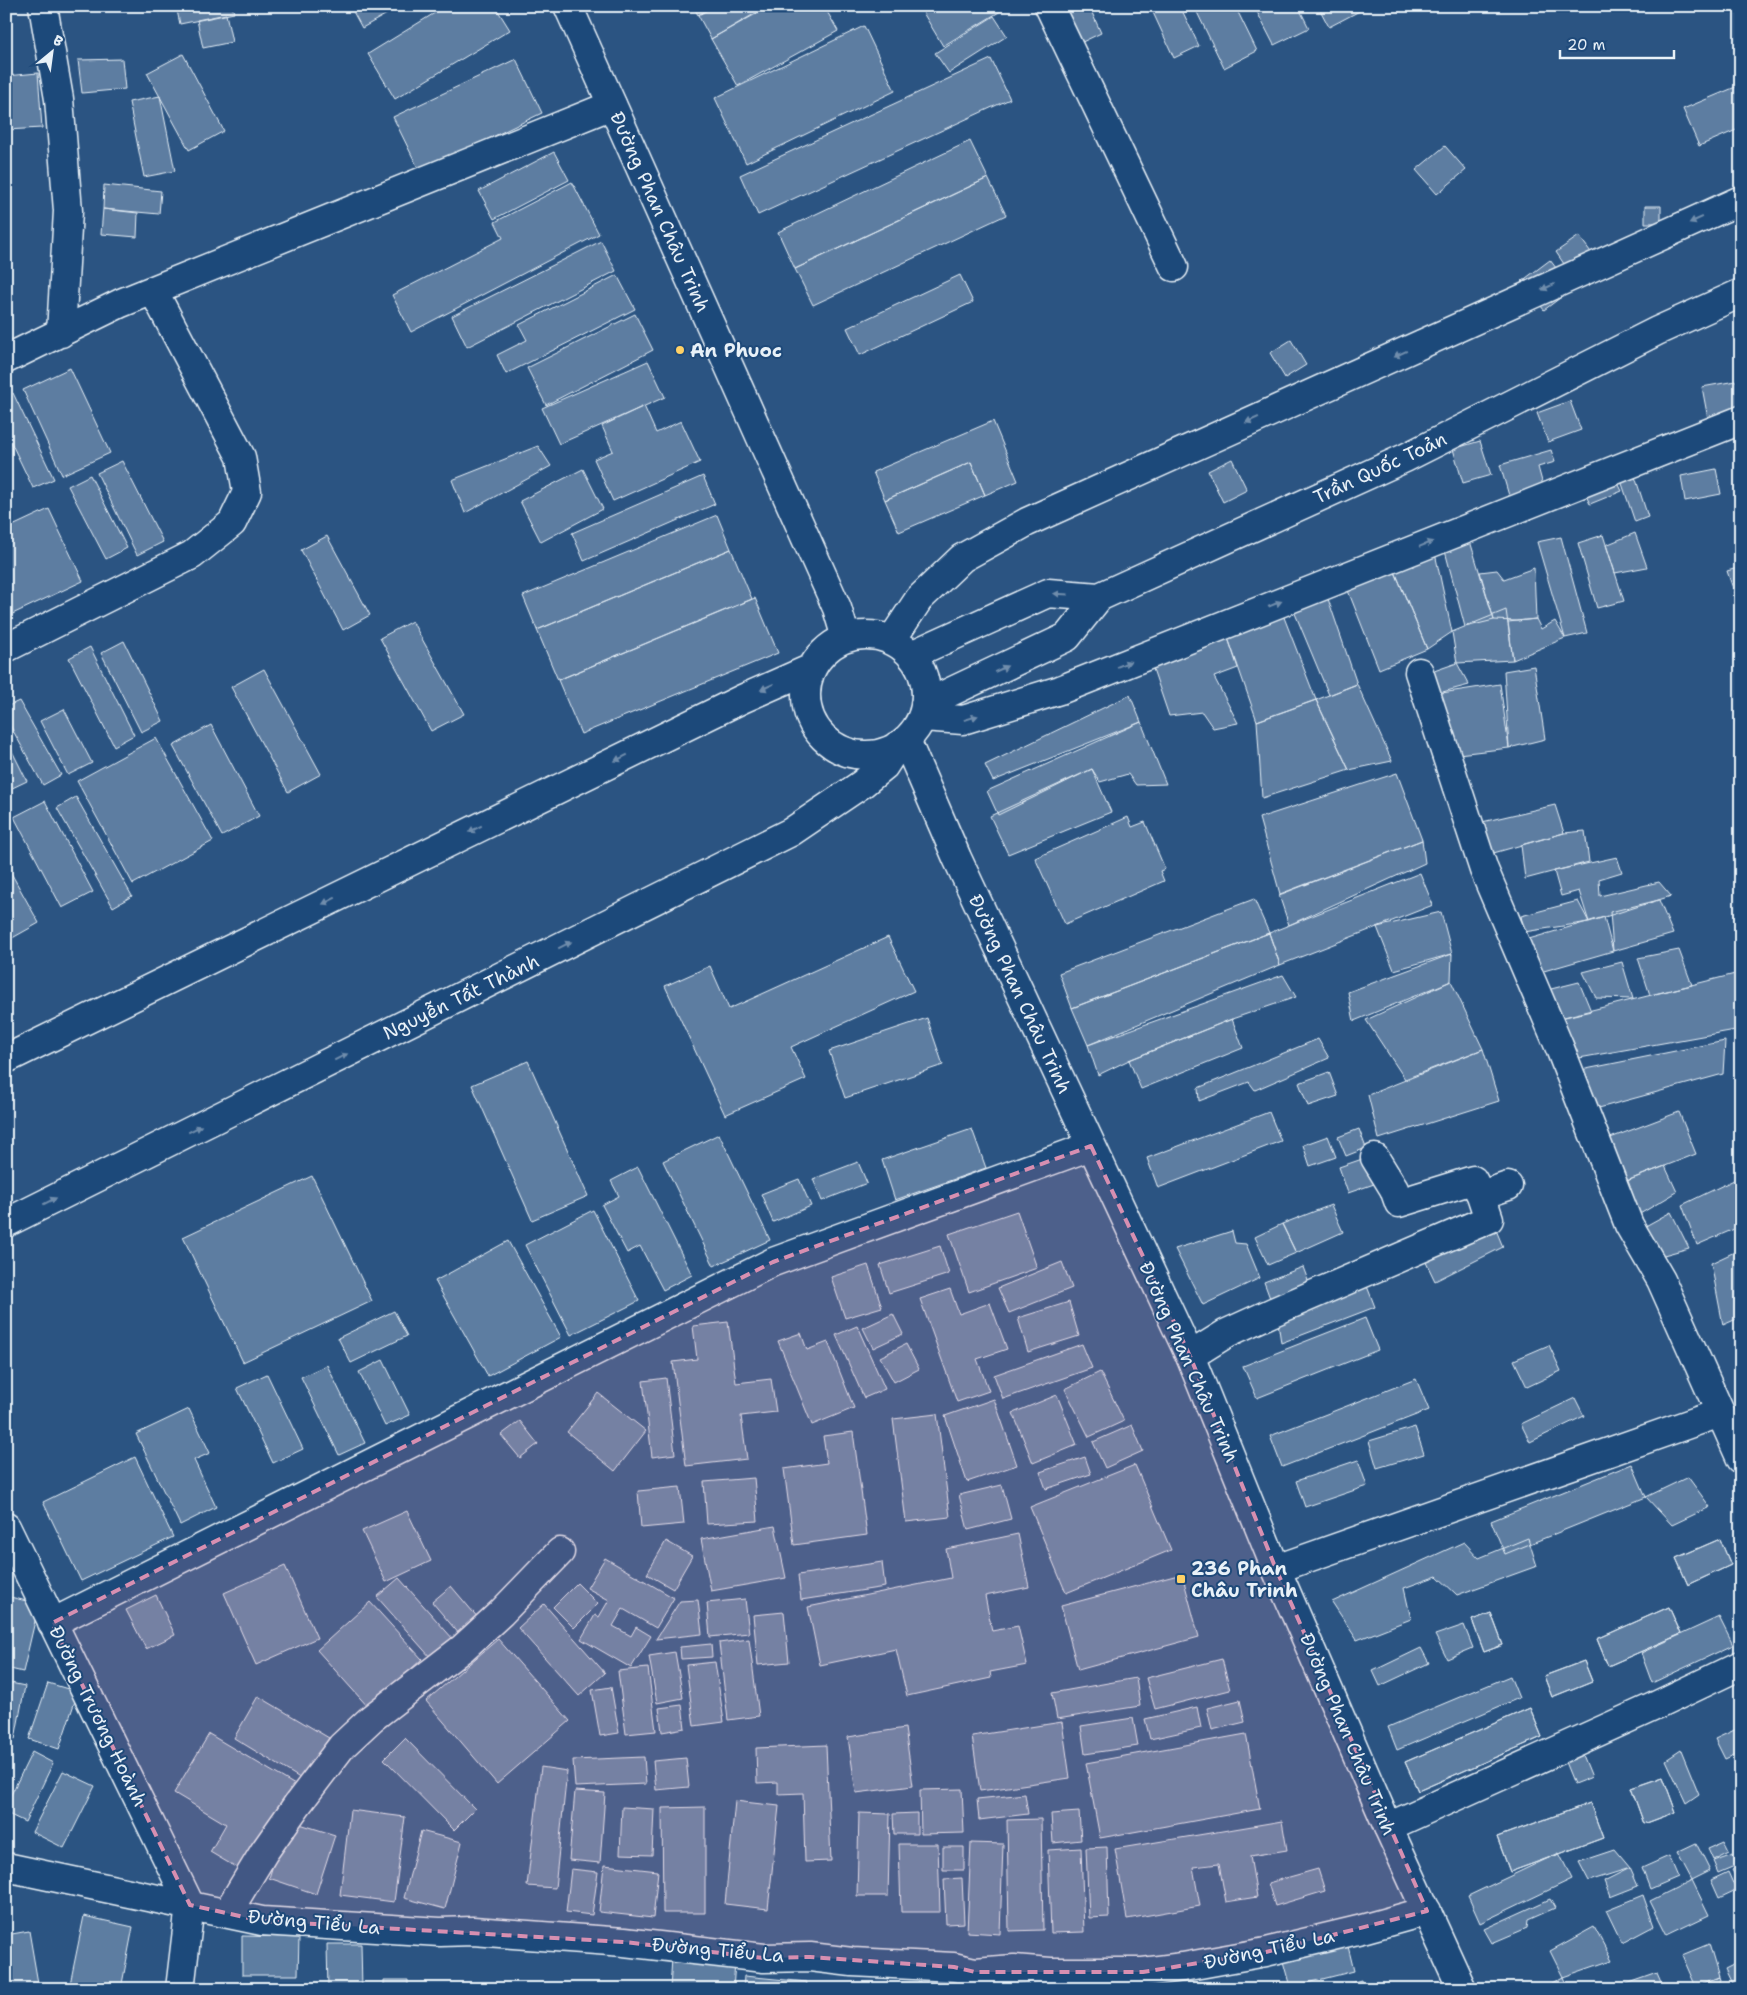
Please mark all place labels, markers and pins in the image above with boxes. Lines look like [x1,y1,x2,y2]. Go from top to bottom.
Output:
place label: An Phuoc [690,338,782,363]
marker: An Phuoc [674,344,686,356]
place label: 236 Phan Châu Trinh [1191,1556,1298,1603]
marker: 236 Phan Châu Trinh [1175,1573,1187,1585]

